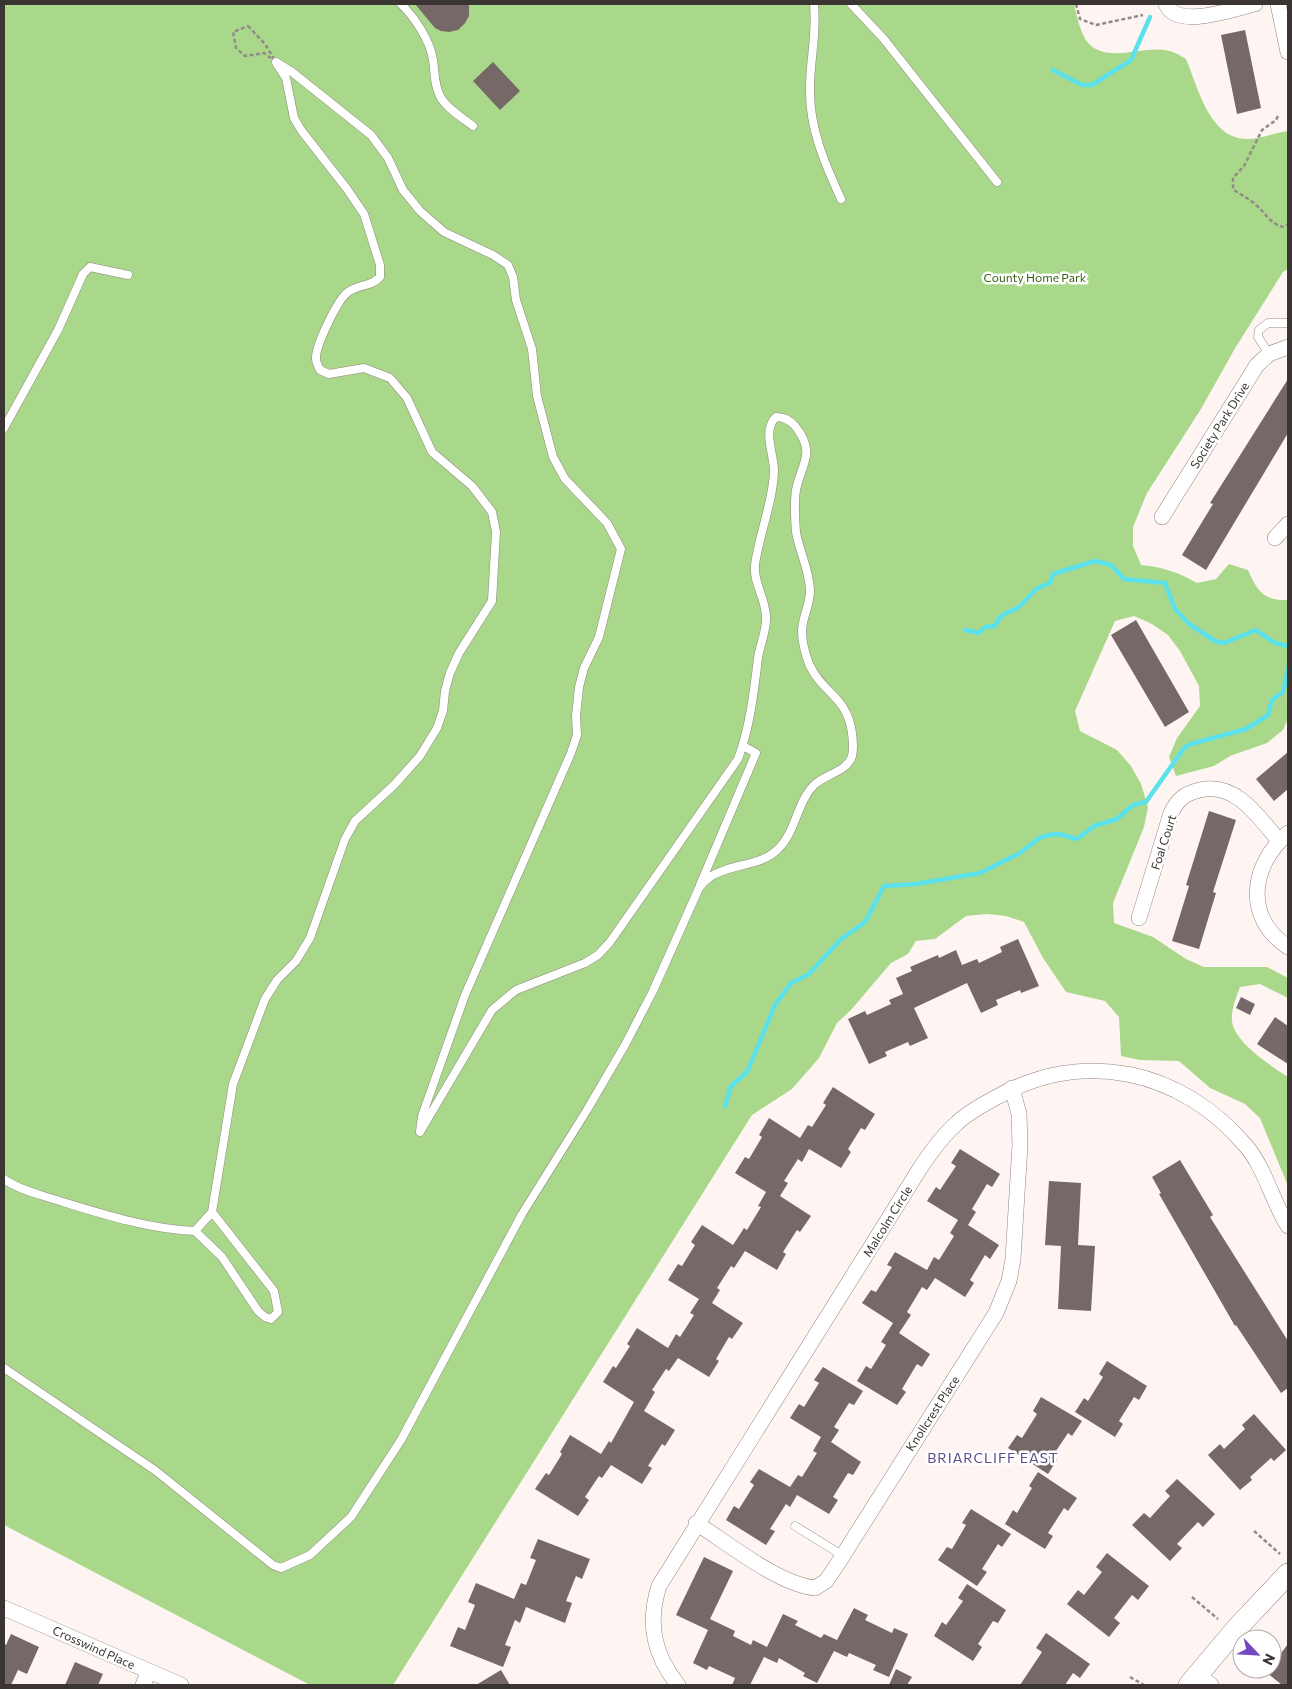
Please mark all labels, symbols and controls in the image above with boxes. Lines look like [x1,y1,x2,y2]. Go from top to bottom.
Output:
park label: County Home Park [984,270,1087,284]
street label: Society Park Drive [1187,379,1251,471]
street label: Foal Court [1147,813,1179,871]
street label: Malcolm Circle [860,1183,914,1259]
street label: Knollcrest Place [902,1373,962,1453]
district label: BRIARCLIFF EAST [927,1449,1059,1466]
street label: Crosswind Place [51,1623,137,1671]
north arrow [1232,1629,1282,1679]
text: N [1259,1651,1279,1668]

